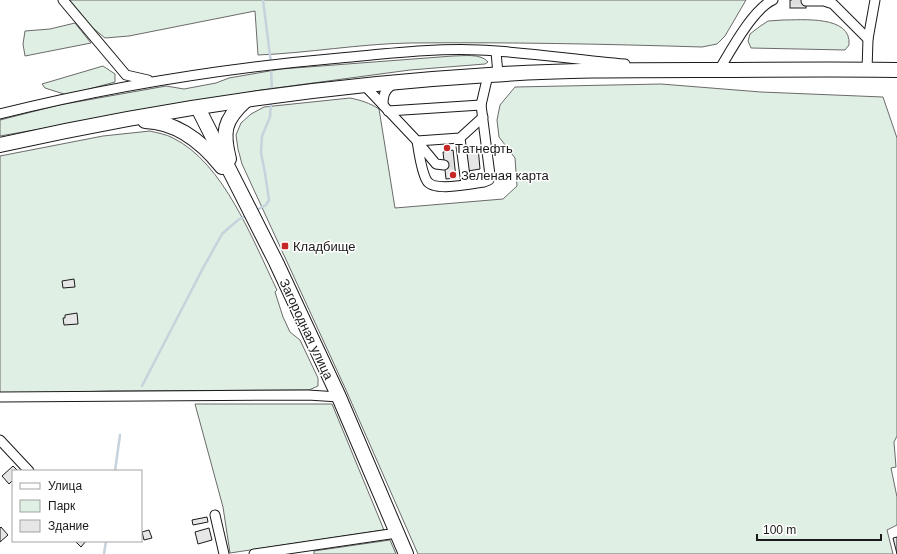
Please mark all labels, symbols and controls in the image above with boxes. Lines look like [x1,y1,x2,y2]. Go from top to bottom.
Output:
place label: Татнефть [455,141,513,156]
marker: Татнефть [442,143,452,153]
place label: Зеленая карта [461,168,549,183]
marker: Зеленая карта [448,170,458,180]
place label: Кладбище [293,239,355,254]
marker: Кладбище [280,241,290,251]
street label: Загородная улица [277,276,337,383]
legend [12,470,142,542]
text: Улица [48,479,82,493]
text: Парк [48,499,76,513]
scale bar [757,516,881,542]
text: Здание [48,519,89,533]
text: 100 m [763,523,796,537]

